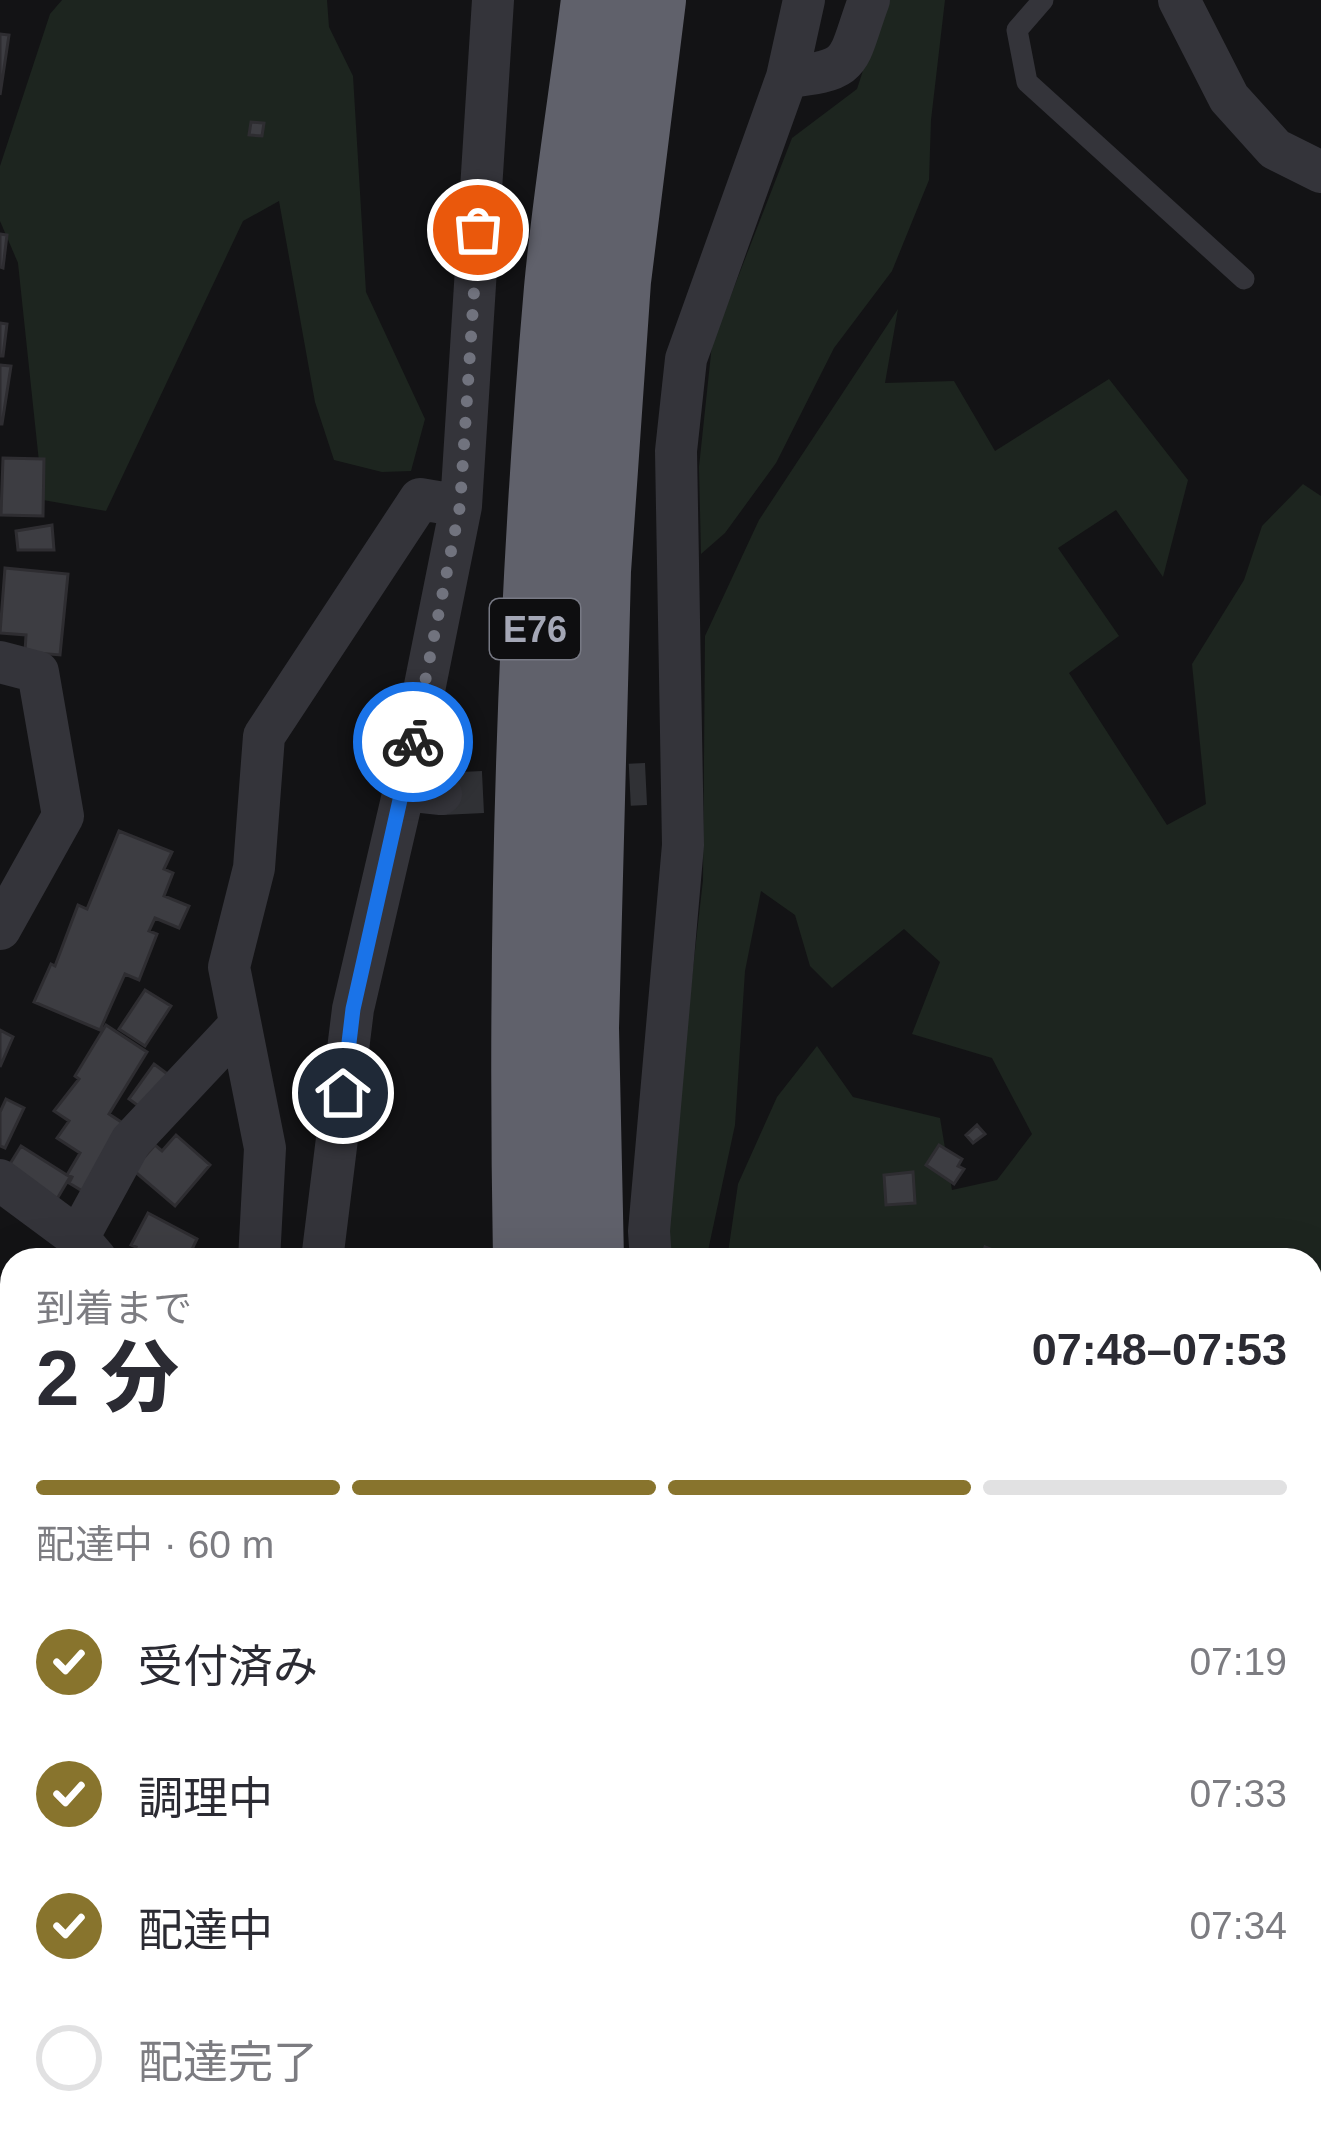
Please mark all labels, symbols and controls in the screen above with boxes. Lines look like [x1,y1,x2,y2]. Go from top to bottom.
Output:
pin [427,179,529,281]
icon: bag [445,197,511,263]
road number: E76 [490,599,580,659]
courier [353,682,473,802]
icon: bike [380,709,446,775]
pin [292,1042,394,1144]
icon: home [310,1060,376,1126]
text: 到着まで [36,1287,192,1330]
text: 07:48–07:53 [1032,1324,1287,1375]
text: 2 分 [36,1334,179,1422]
text: 配達中 · 60 m [36,1523,274,1566]
icon: check [36,1629,102,1695]
text: 07:19 [1189,1640,1287,1683]
text: 受付済み [138,1641,318,1692]
icon: check [36,1761,102,1827]
text: 07:33 [1189,1772,1287,1815]
text: 調理中 [138,1773,273,1824]
icon: check [36,1893,102,1959]
text: 07:34 [1189,1904,1287,1947]
text: 配達中 [138,1905,273,1956]
text: 配達完了 [138,2037,318,2088]

